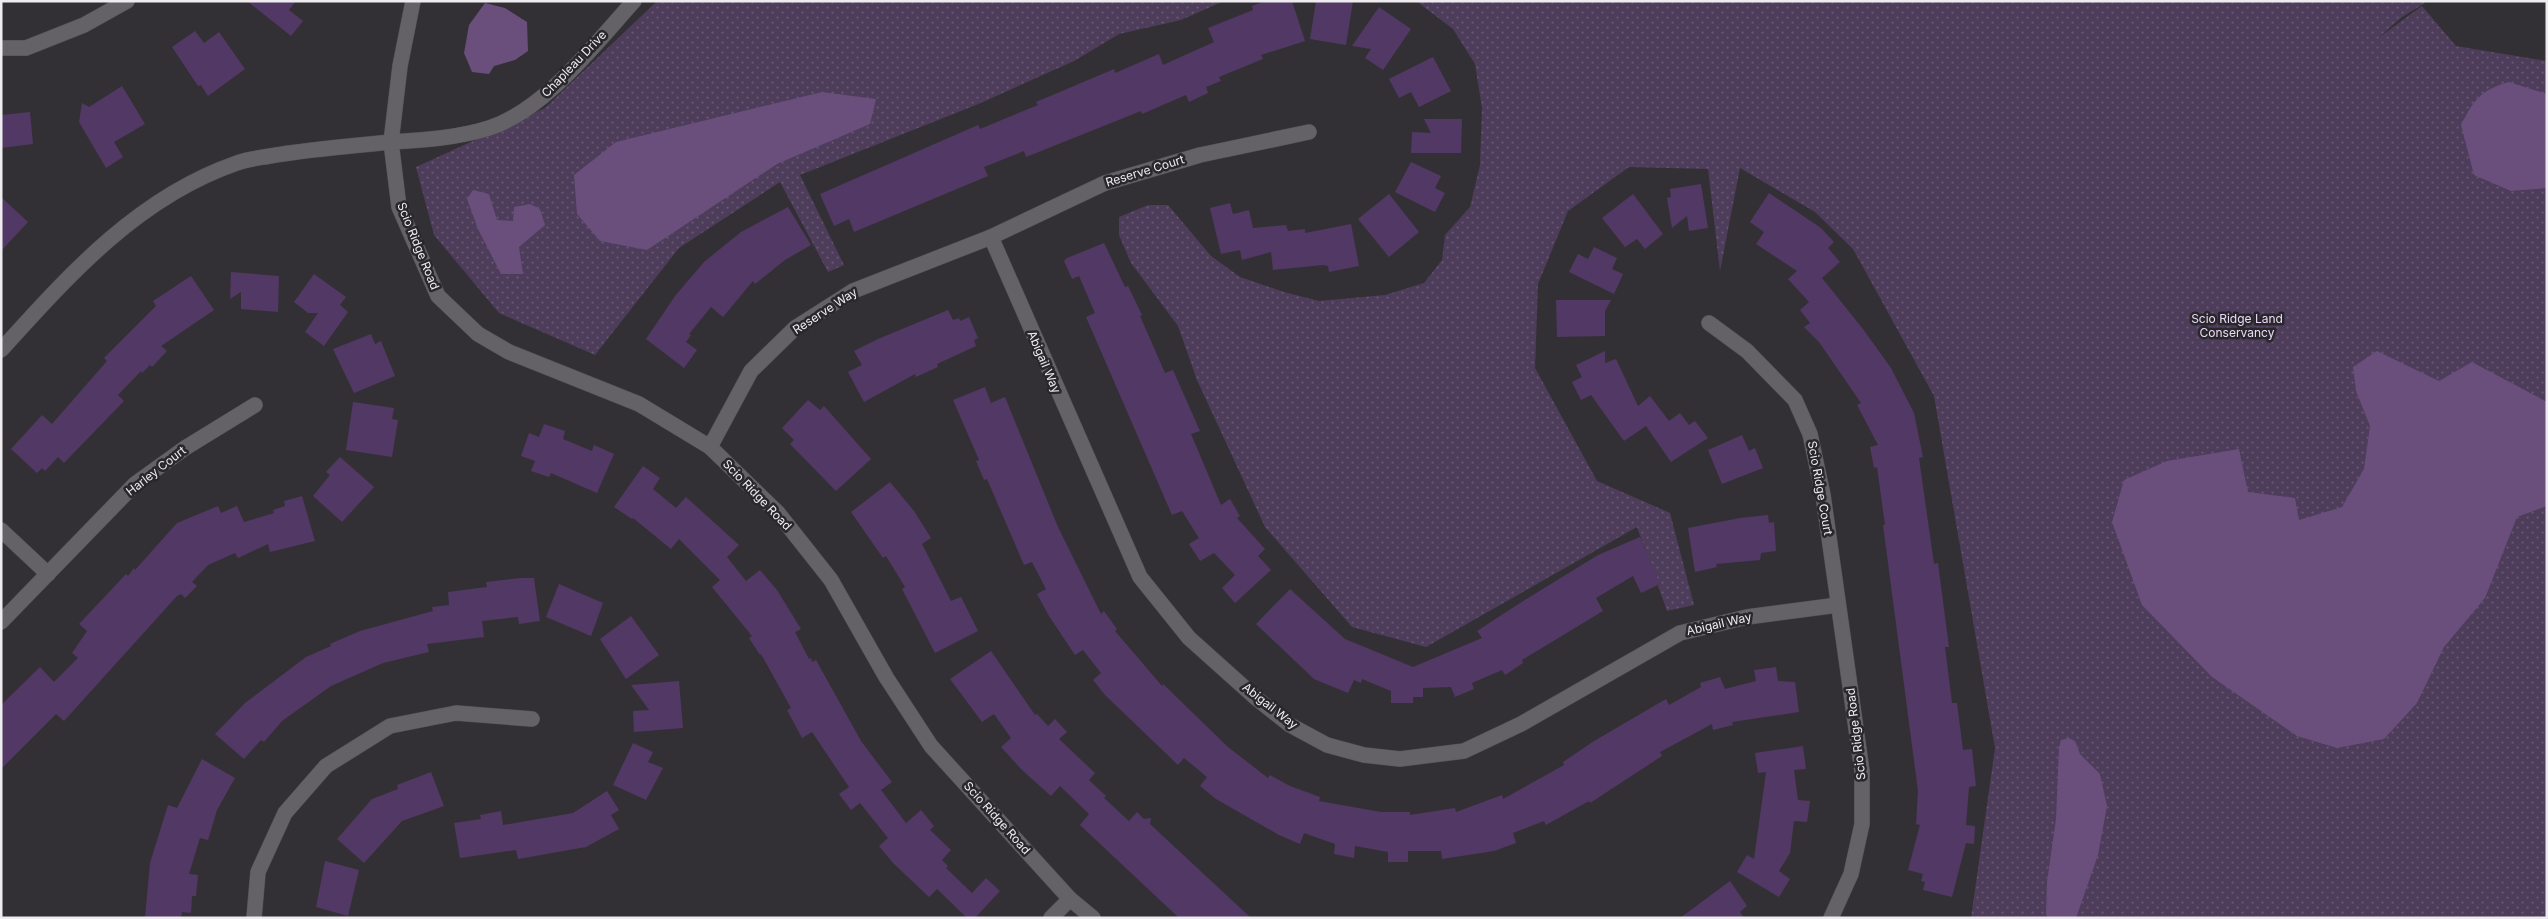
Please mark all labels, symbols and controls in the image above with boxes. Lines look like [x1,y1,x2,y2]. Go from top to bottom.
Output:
street label: Chapleau Drive [538,27,609,100]
street label: Reserve Court [1104,151,1186,190]
street label: Scio Ridge Road [394,200,443,292]
street label: Reserve Way [790,284,860,337]
park label: Scio Ridge Land Conservancy [2191,311,2283,340]
street label: Abigail Way [1025,328,1064,396]
street label: Scio Ridge Court [1805,440,1836,536]
street label: Harley Court [123,443,189,499]
street label: Scio Ridge Road [720,456,795,533]
street label: Abigail Way [1685,609,1753,638]
street label: Abigail Way [1240,679,1301,732]
street label: Scio Ridge Road [1842,687,1869,781]
street label: Scio Ridge Road [961,778,1034,857]

